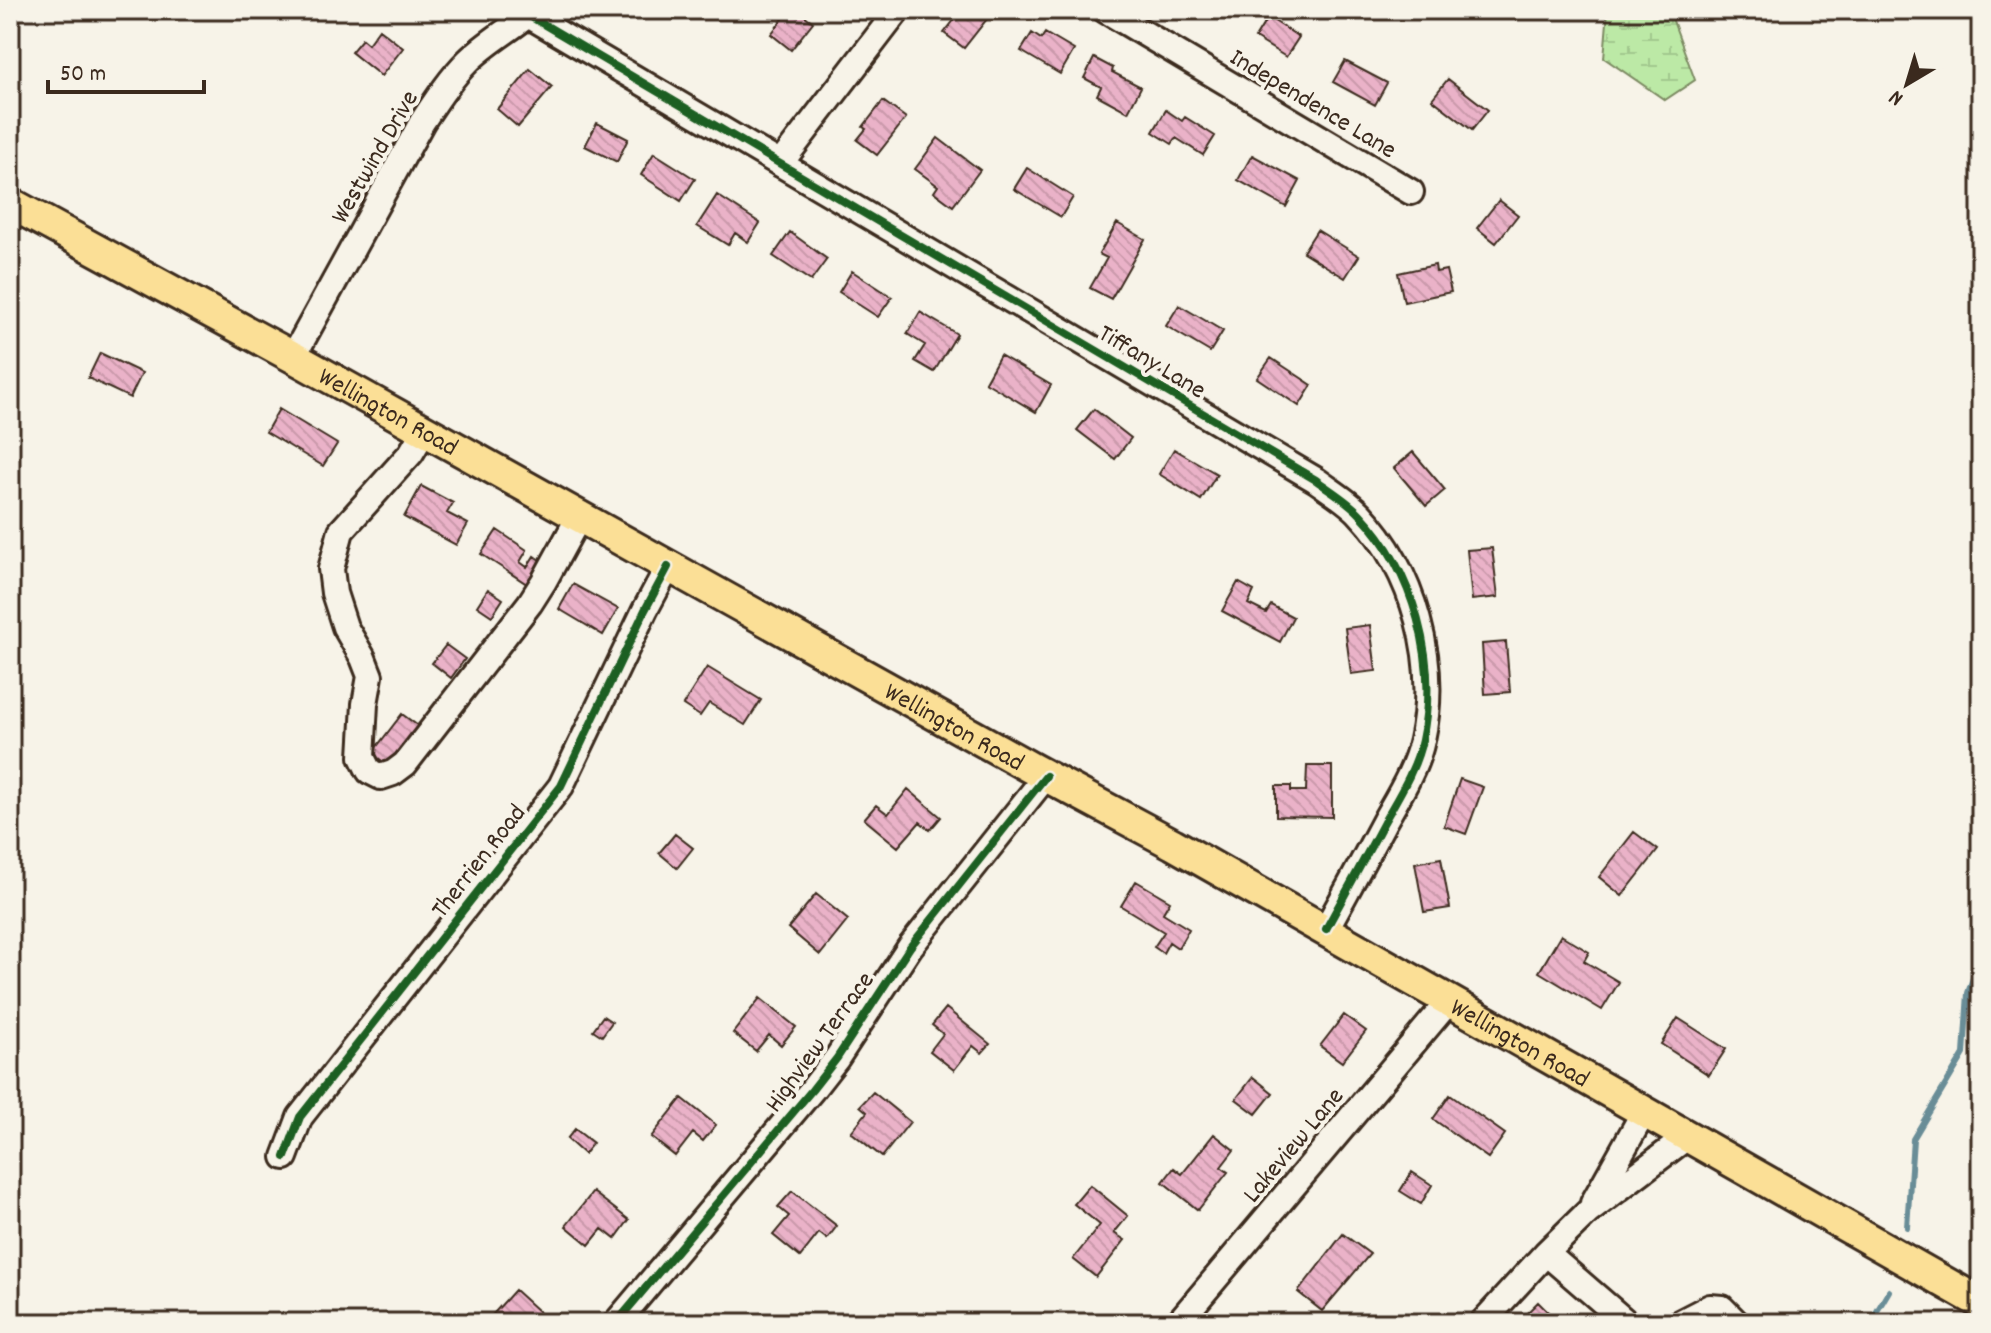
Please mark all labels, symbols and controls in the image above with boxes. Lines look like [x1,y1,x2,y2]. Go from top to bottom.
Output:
street label: Independence Lane [1222,40,1403,170]
scale bar [48,44,204,94]
north arrow [1867,44,1947,124]
text: 50 m [60,58,106,92]
text: N [1883,81,1911,113]
street label: Westwind Drive [323,84,429,231]
street label: Tiffany Lane [1090,316,1212,410]
street label: Wellington Road [311,360,464,467]
street label: Wellington Road [877,675,1030,783]
street label: Therrien Road [423,797,536,927]
street label: Highview Terrace [757,965,885,1121]
street label: Wellington Road [1443,990,1596,1099]
street label: Lakeview Lane [1235,1080,1354,1212]

